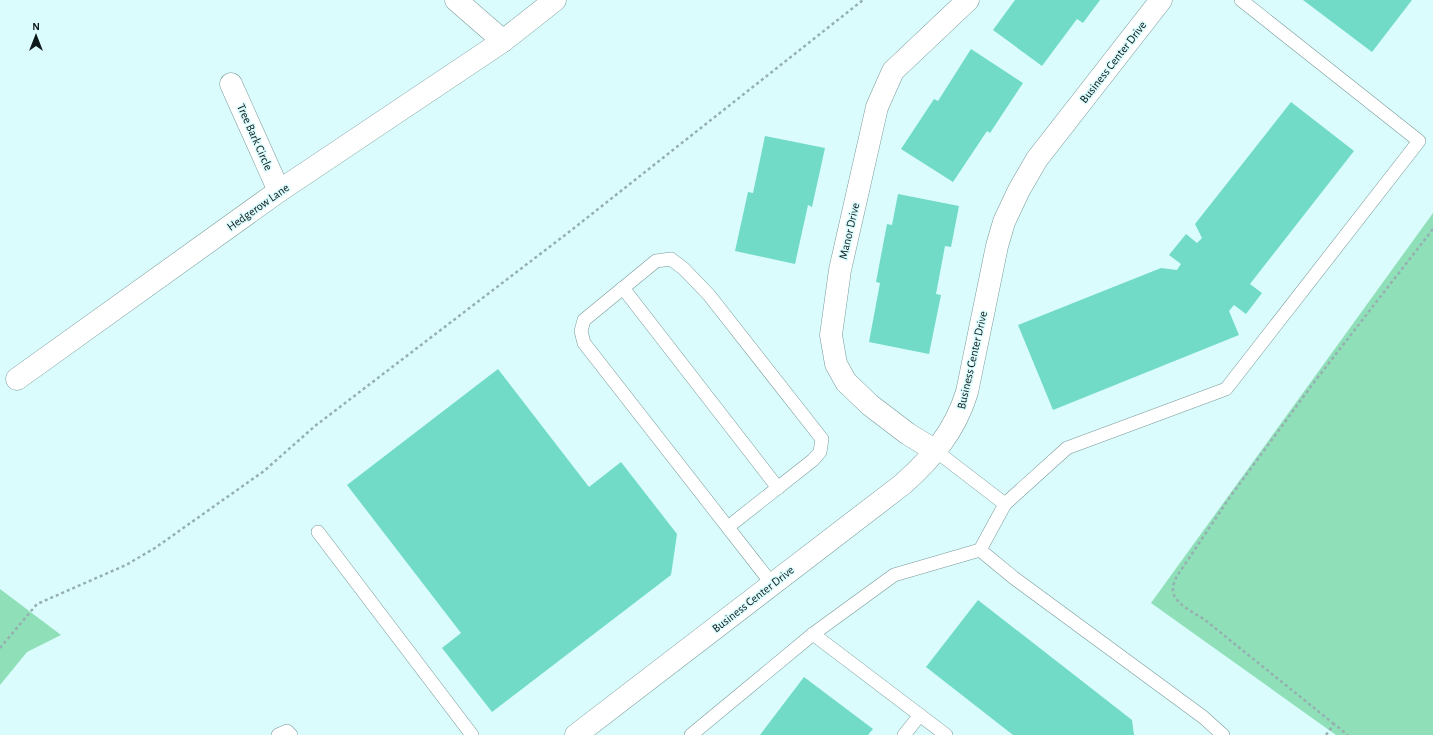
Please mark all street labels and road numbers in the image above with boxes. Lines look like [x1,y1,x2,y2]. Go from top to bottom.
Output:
street label: Business Center Drive [1077,19,1149,105]
street label: Tree Bark Circle [235,102,275,172]
street label: Hedgerow Lane [225,181,291,233]
street label: Manor Drive [837,202,861,260]
street label: Business Center Drive [955,310,989,410]
street label: Business Center Drive [710,563,796,635]

